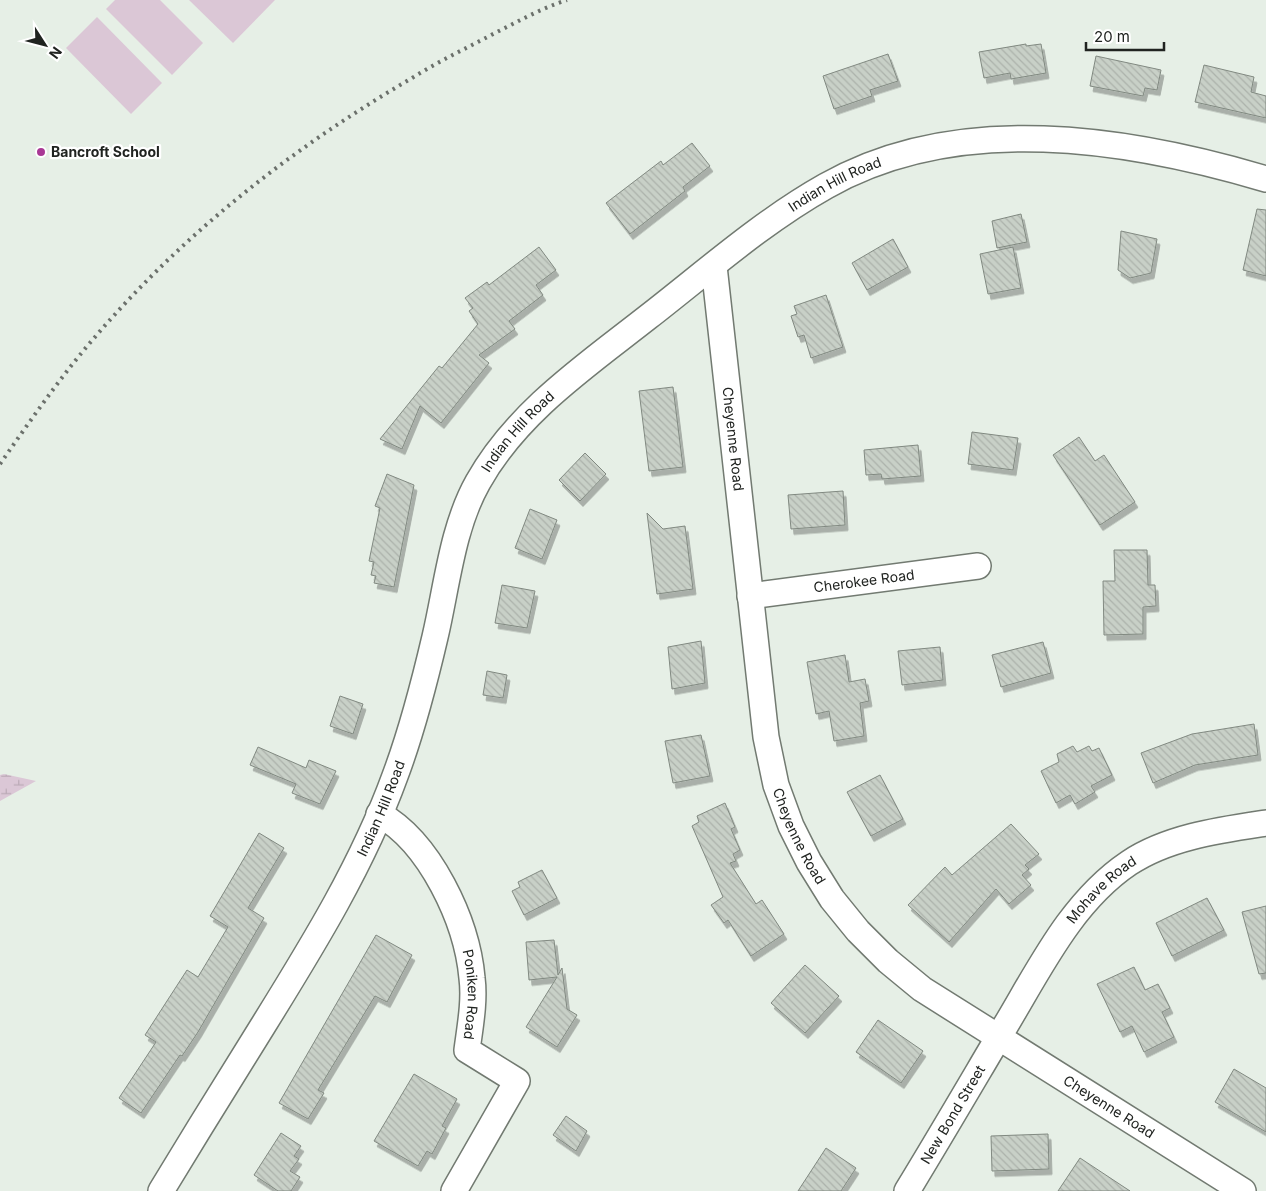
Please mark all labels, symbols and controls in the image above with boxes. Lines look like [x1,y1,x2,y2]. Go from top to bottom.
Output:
north arrow [20,20,70,70]
scale bar [1086,20,1164,52]
text: 20 m [1094,27,1130,46]
text: N [46,44,66,62]
place label: Bancroft School [51,143,160,160]
marker: Bancroft School [35,146,47,158]
street label: Indian Hill Road [785,153,883,215]
street label: Cheyenne Road [719,386,748,492]
street label: Indian Hill Road [477,387,557,475]
street label: Cherokee Road [812,565,915,596]
street label: Indian Hill Road [353,758,408,859]
street label: Cheyenne Road [770,785,830,887]
street label: Mohave Road [1063,852,1139,927]
street label: Poniken Road [460,948,482,1041]
street label: New Bond Street [916,1062,988,1167]
street label: Cheyenne Road [1060,1071,1158,1141]

